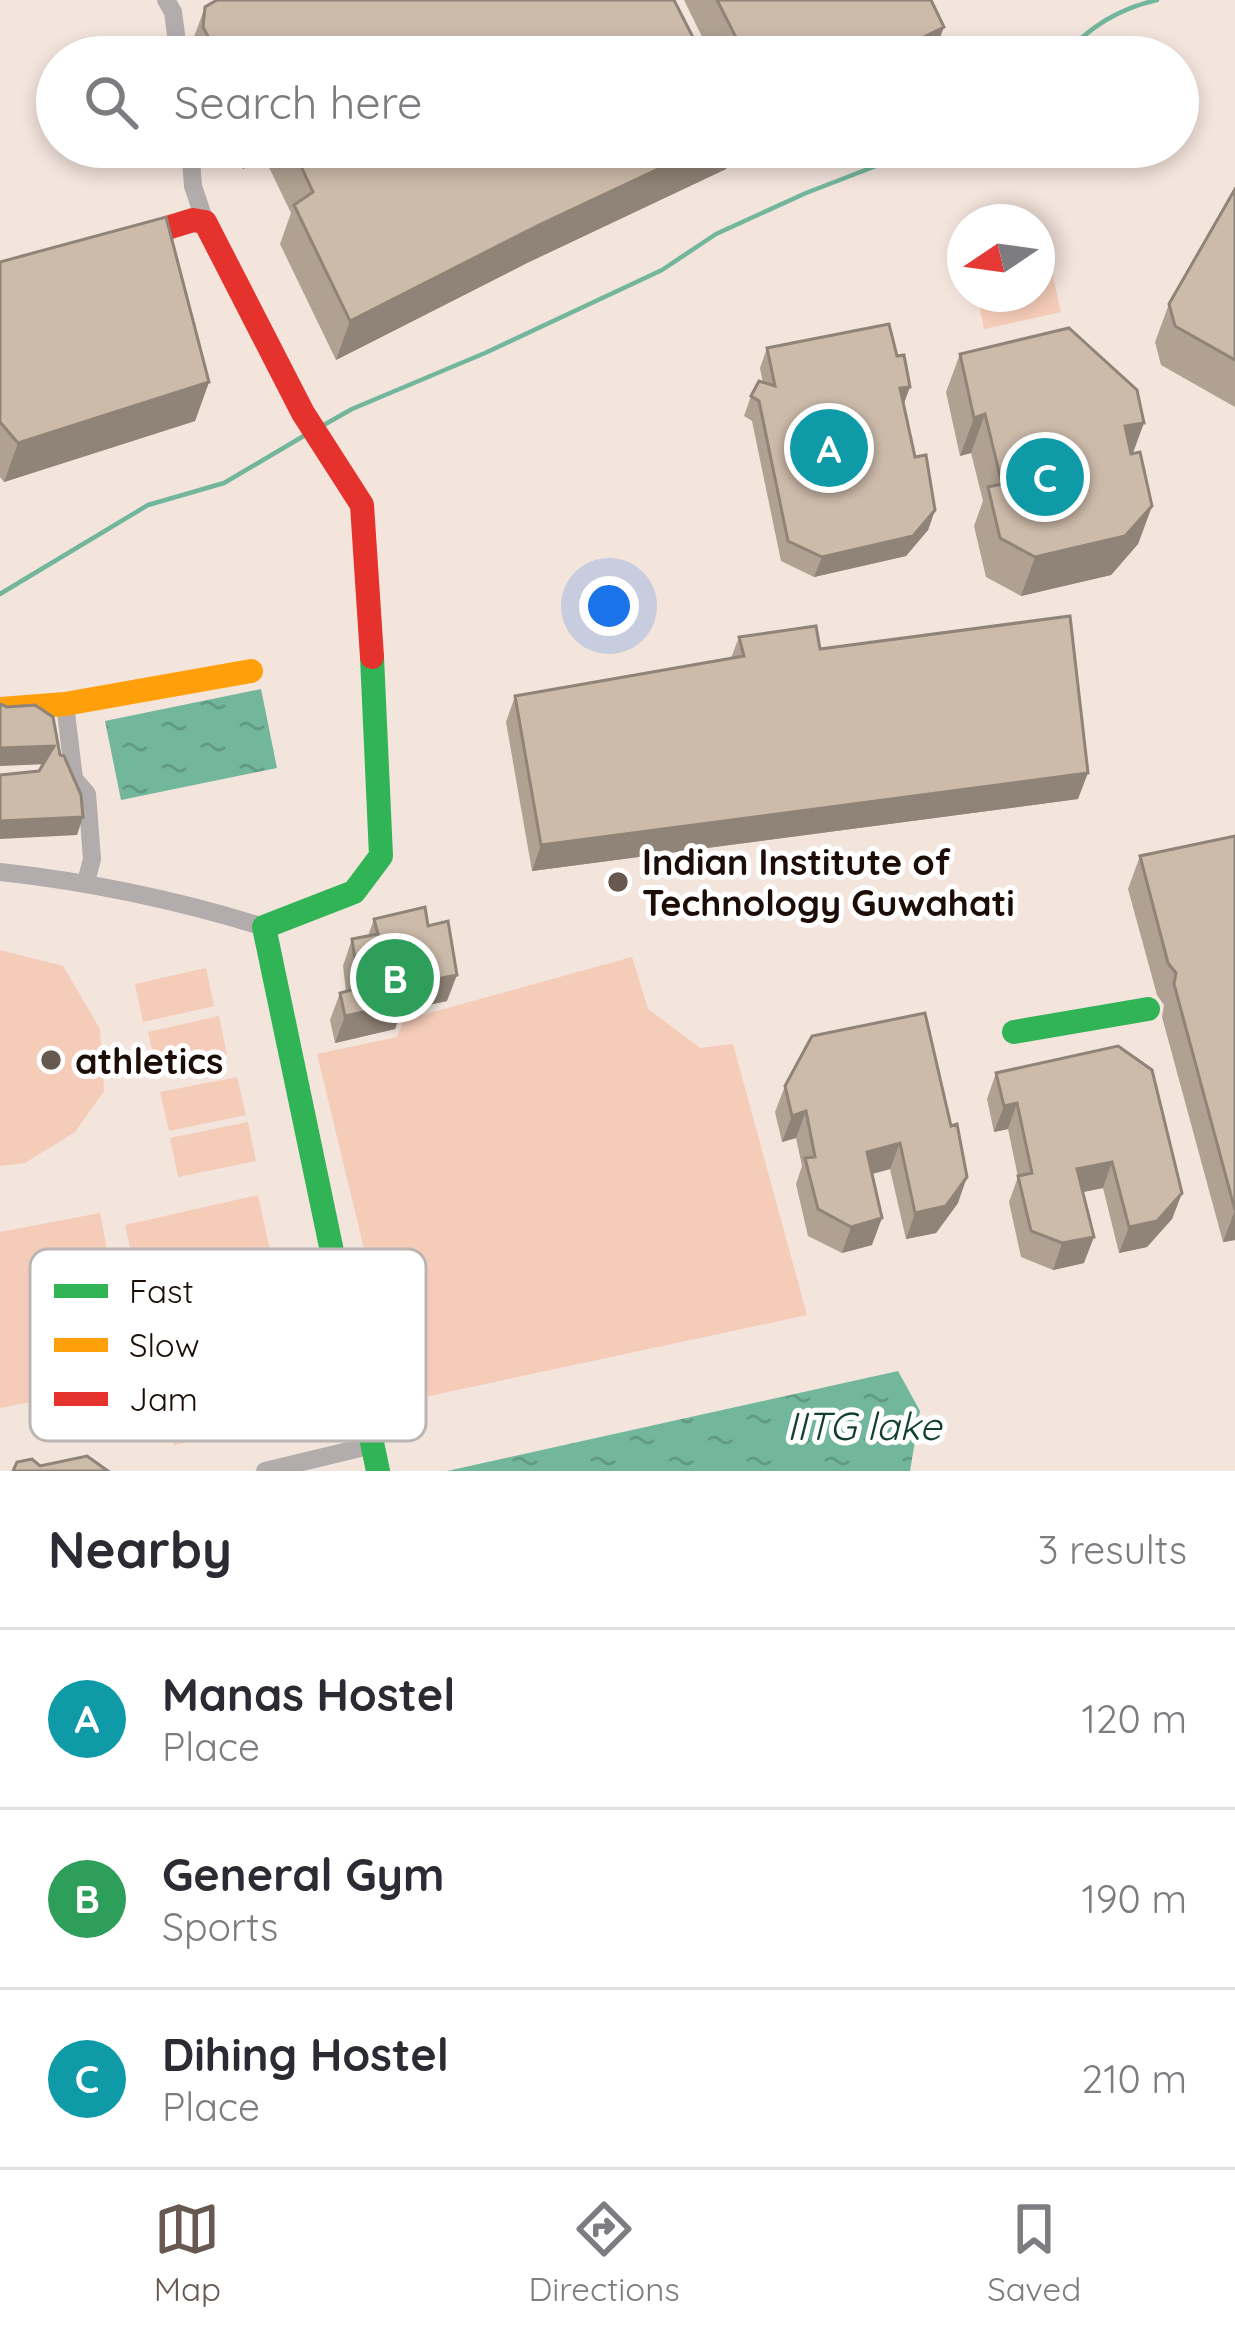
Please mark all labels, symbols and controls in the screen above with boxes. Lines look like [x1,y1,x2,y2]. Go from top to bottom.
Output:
search box [36,36,1199,168]
icon: search [78,69,144,135]
text: Search here [174,74,422,130]
north arrow [947,204,1055,312]
pin: A [790,403,868,493]
pin: C [1006,432,1084,522]
your location [579,576,639,636]
place label: Indian Institute of Technology Guwahati [642,839,1015,925]
marker: Indian Institute of Technology Guwahati [605,869,631,895]
pin: B [356,933,434,1023]
place label: athletics [75,1038,223,1083]
marker: athletics [38,1047,64,1073]
legend [30,1249,426,1441]
text: Fast [129,1270,194,1311]
text: Slow [129,1324,200,1365]
text: Jam [129,1378,198,1419]
water label: IITG lake [787,1401,943,1450]
text: Nearby [48,1517,232,1581]
text: 3 results [1038,1525,1187,1574]
text: Manas Hostel [162,1666,456,1722]
text: A [75,1694,99,1743]
text: 120 m [1082,1694,1187,1743]
text: Place [162,1722,260,1771]
text: General Gym [162,1846,444,1902]
text: B [74,1874,100,1923]
text: 190 m [1081,1874,1187,1923]
text: Sports [162,1902,278,1951]
text: Dihing Hostel [162,2026,449,2082]
text: C [75,2054,99,2103]
text: 210 m [1082,2054,1187,2103]
text: Place [162,2082,260,2131]
tab: Map [154,2196,221,2309]
tab: Directions [528,2196,680,2309]
tab: Saved [987,2196,1081,2309]

